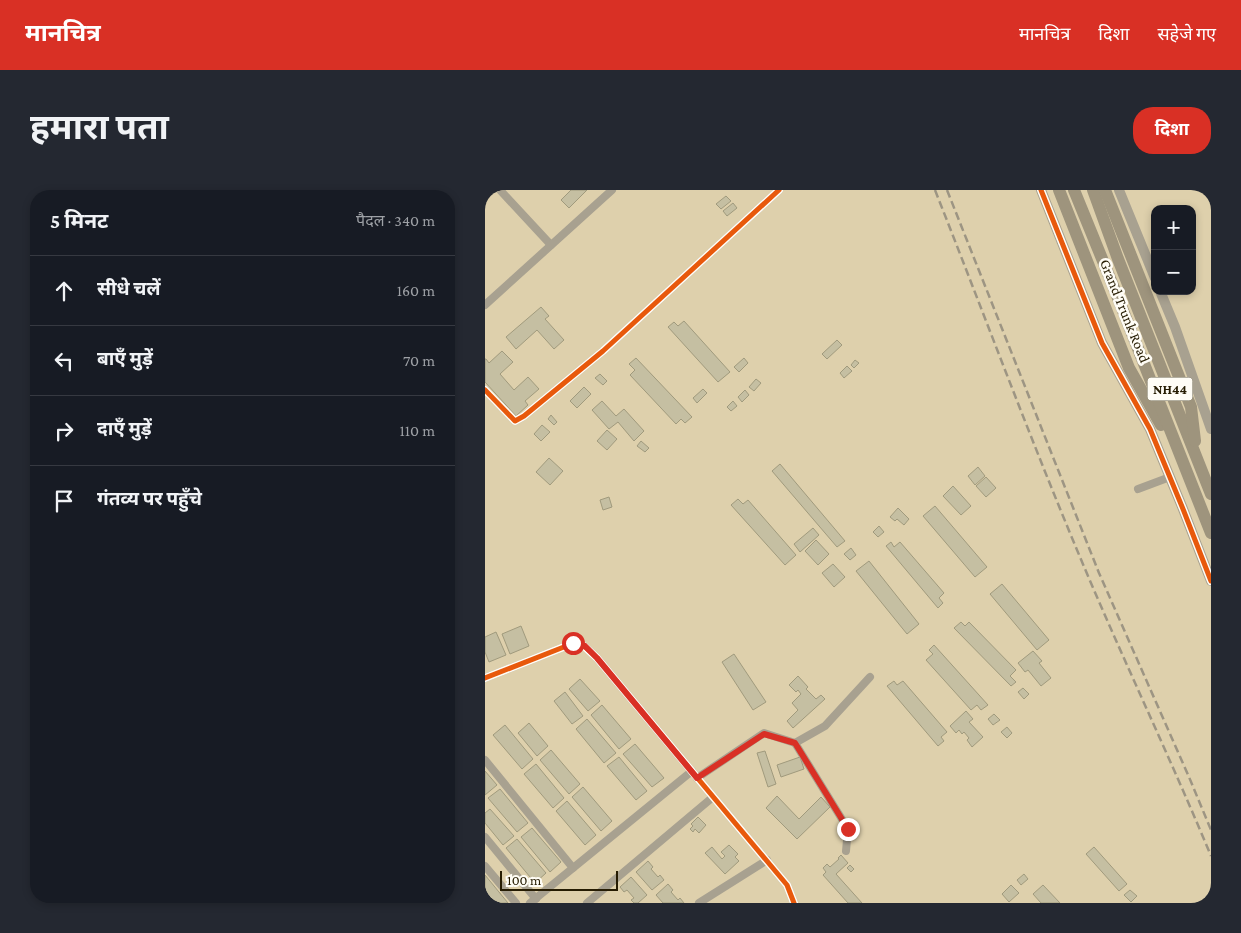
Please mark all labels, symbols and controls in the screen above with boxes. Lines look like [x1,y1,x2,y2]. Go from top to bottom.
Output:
text: मानचित्र [25,19,101,46]
text: मानचित्र [1019,24,1070,44]
text: दिशा [1098,24,1129,44]
text: सहेजे गए [1157,24,1216,44]
button: दिशा [1133,107,1211,154]
text: हमारा पता [30,108,169,147]
map controls [1151,205,1196,295]
button: + [1151,205,1196,250]
text: 5 मिनट [50,209,108,233]
text: पैदल · 340 m [356,212,435,229]
button: − [1151,250,1196,295]
street label: Grand Trunk Road [1097,257,1153,365]
icon: ahead [50,277,78,305]
text: सीधे चलें [97,278,161,299]
text: 160 m [397,282,435,299]
icon: left [50,347,78,375]
text: बाएँ मुड़ें [97,348,153,369]
text: 70 m [403,352,435,369]
road number: NH44 [1147,378,1193,400]
icon: right [50,417,78,445]
text: दाएँ मुड़ें [97,418,152,439]
text: 110 m [399,422,435,439]
icon: arrive [50,487,78,515]
text: गंतव्य पर पहुँचे [97,488,202,509]
route start [562,632,585,655]
route end [837,818,860,841]
scale bar [500,868,617,891]
text: 100 m [507,872,541,888]

